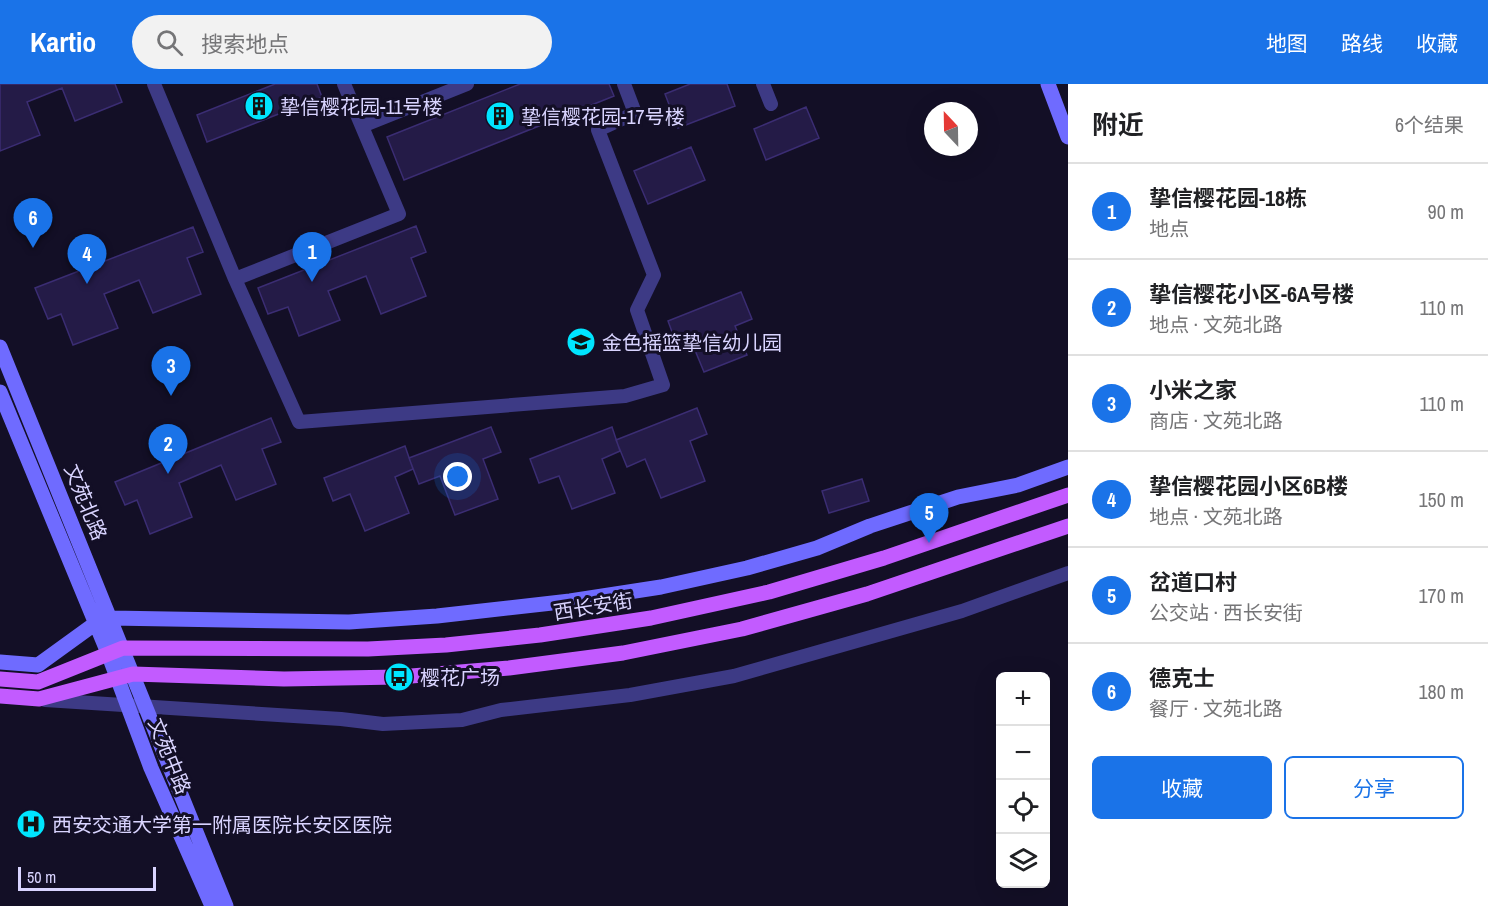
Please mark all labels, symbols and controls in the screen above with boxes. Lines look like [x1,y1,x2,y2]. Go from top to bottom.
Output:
search box [132,15,552,69]
text: Kartio [30,23,96,61]
icon: search [153,26,186,59]
text: 搜索地点 [201,29,289,59]
text: 地图 [1266,29,1308,58]
text: 路线 [1341,29,1383,58]
text: 收藏 [1416,29,1458,58]
building icon: 挚信樱花园-11号楼 [243,90,275,122]
place label: 挚信樱花园-11号楼 [280,93,443,120]
building icon: 挚信樱花园-17号楼 [484,100,516,132]
north arrow [924,102,978,156]
place label: 挚信樱花园-17号楼 [521,103,685,130]
text: 附近 [1092,107,1144,142]
text: 6个结果 [1395,111,1464,138]
text: 挚信樱花园-18栋 [1149,183,1307,213]
pin: 6 [14,198,52,248]
text: 1 [1107,198,1116,225]
text: 90 m [1428,198,1464,225]
text: 地点 [1149,215,1189,242]
pin: 1 [292,232,332,282]
pin: 4 [68,234,106,284]
text: 挚信樱花小区-6A号楼 [1149,279,1354,309]
text: 2 [1107,294,1116,321]
text: 110 m [1420,294,1464,321]
text: 地点 · 文苑北路 [1149,311,1283,338]
school or university icon: 金色摇篮挚信幼儿园 [565,326,597,358]
place label: 金色摇篮挚信幼儿园 [602,329,782,356]
pin: 3 [152,346,190,396]
text: 小米之家 [1149,375,1237,405]
text: 3 [1107,390,1116,417]
text: 110 m [1420,390,1464,417]
text: 商店 · 文苑北路 [1149,407,1283,434]
pin: 2 [148,424,188,474]
street label: 文苑北路 [58,460,114,544]
your location [443,462,472,491]
text: 挚信樱花园小区6B楼 [1149,471,1348,501]
text: 4 [1107,486,1116,513]
text: 150 m [1418,486,1464,513]
pin: 5 [910,494,948,543]
text: 地点 · 文苑北路 [1149,503,1283,530]
text: 岔道口村 [1149,567,1237,597]
text: 5 [1107,582,1116,609]
text: 170 m [1418,582,1464,609]
street label: 西长安街 [551,586,635,626]
text: 公交站 · 西长安街 [1149,599,1303,626]
bus stop icon: 樱花广场 [383,661,415,693]
text: 德克士 [1149,663,1215,693]
place label: 樱花广场 [420,664,500,691]
map controls [996,672,1050,888]
button: + [996,672,1050,726]
text: 6 [1107,678,1116,705]
text: 180 m [1418,678,1464,705]
text: 餐厅 · 文苑北路 [1149,695,1283,722]
street label: 文苑中路 [142,714,198,798]
button: − [996,726,1050,780]
button: 收藏 [1092,756,1272,819]
button: 分享 [1284,756,1464,819]
button: locate [996,780,1050,834]
hospital icon: 西安交通大学第一附属医院长安区医院 [15,808,47,840]
place label: 西安交通大学第一附属医院长安区医院 [52,811,392,838]
button: layers [996,834,1050,888]
scale bar [18,864,156,892]
text: 50 m [27,866,56,888]

